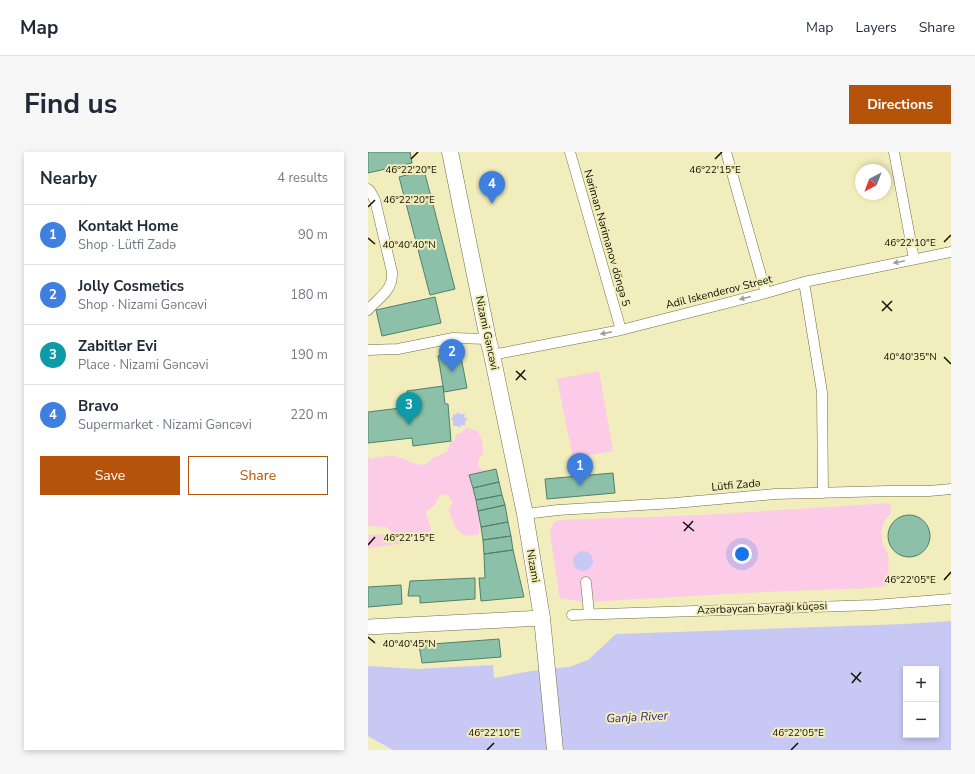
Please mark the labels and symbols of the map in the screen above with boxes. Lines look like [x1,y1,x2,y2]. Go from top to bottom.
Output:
text: 46°22'20"E [385,163,437,177]
text: 46°22'15"E [689,163,741,177]
north arrow [855,164,891,200]
street label: Nəriman Nərimanov döngə 5 [580,168,634,309]
pin: 4 [479,171,505,204]
text: 46°22'20"E [383,193,435,207]
text: 46°22'10"E [884,236,936,250]
text: 40°40'40"N [382,238,436,252]
one-way arrow [893,260,905,266]
street label: Adil Iskenderov Street [664,271,774,312]
street label: Nizami Gəncəvi [472,295,502,371]
one-way arrow [739,295,751,301]
one-way arrow [599,330,612,336]
pin: 2 [439,339,465,372]
text: 40°40'35"N [883,350,937,364]
pin: 3 [396,392,422,425]
pin: 1 [567,453,593,486]
street label: Lütfi Zadə [711,475,761,495]
text: 46°22'15"E [383,531,435,545]
your location [732,544,752,564]
street label: Nizami [523,548,543,584]
text: 46°22'05"E [884,573,936,587]
street label: Azərbaycan bayrağı küçəsi [697,598,827,618]
text: 40°40'45"N [382,637,436,651]
water label: Ganja River [606,707,669,727]
text: 46°22'10"E [468,726,520,740]
text: 46°22'05"E [772,726,824,740]

